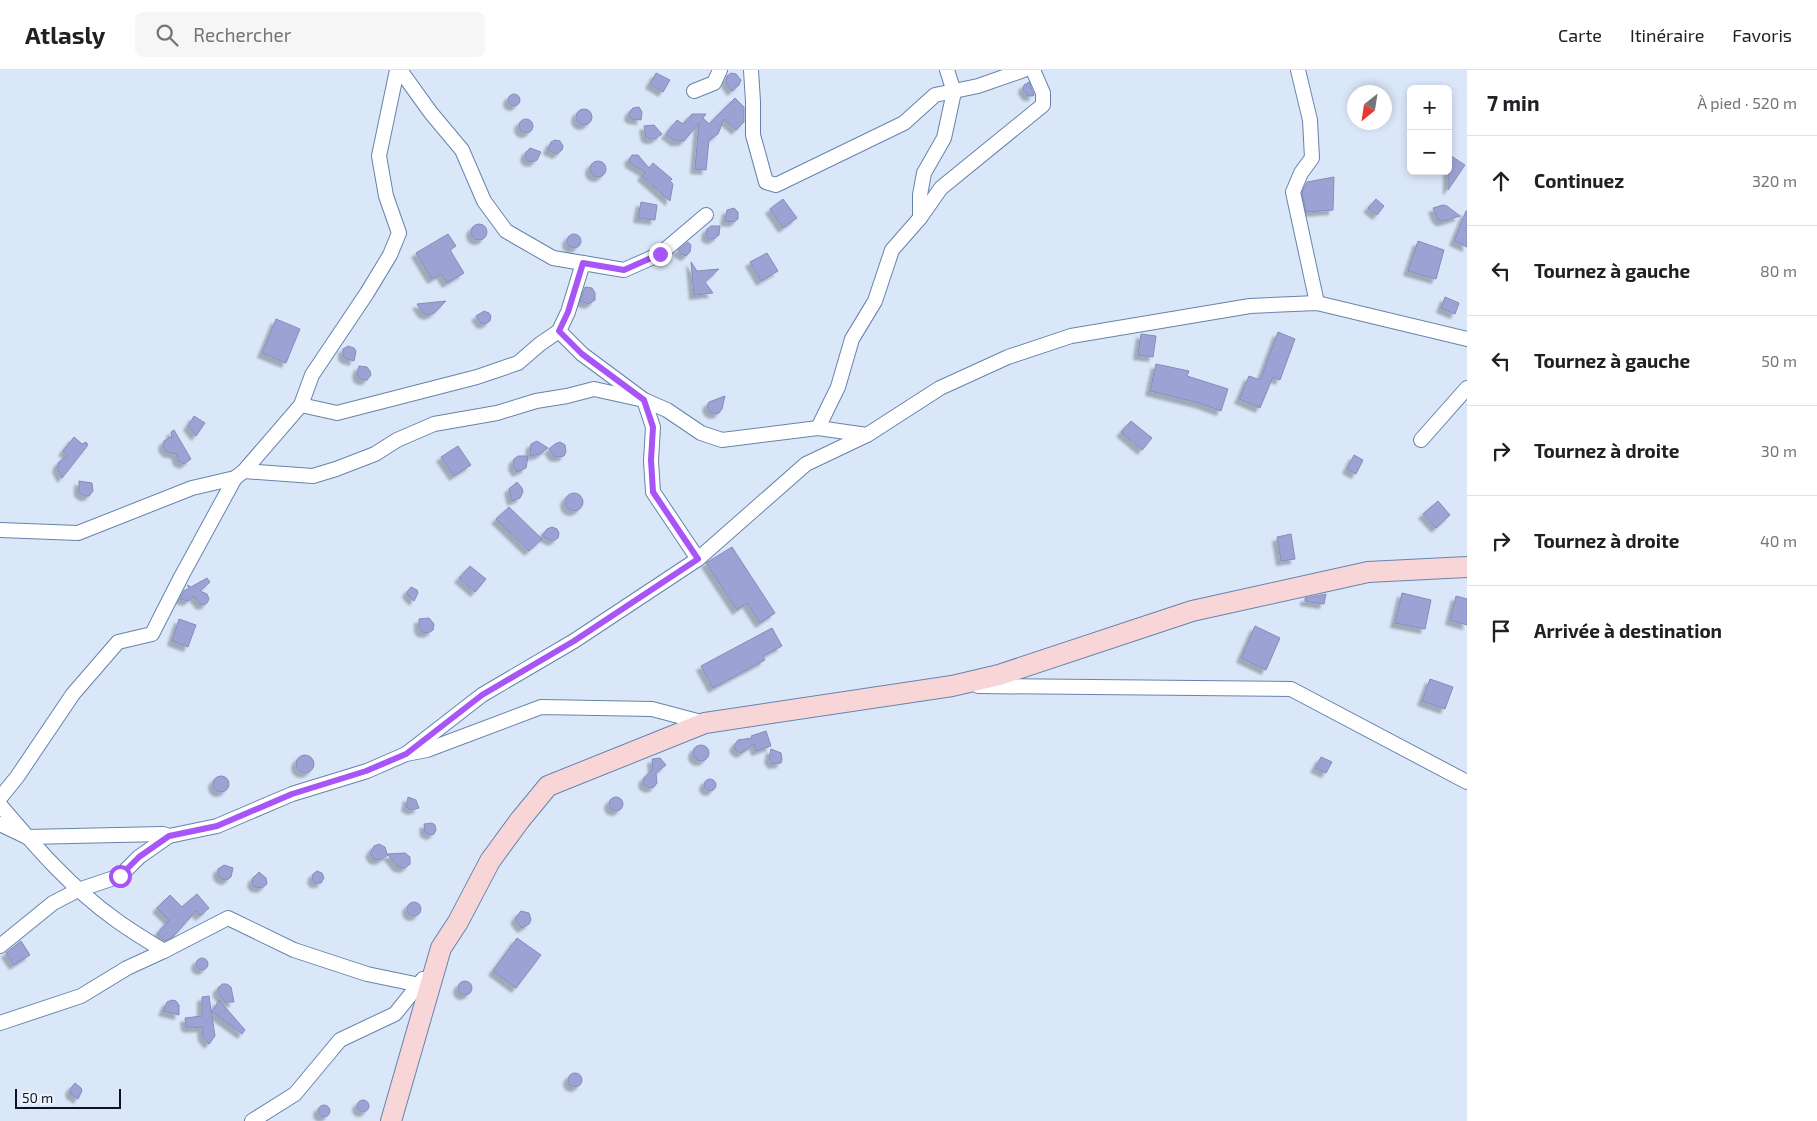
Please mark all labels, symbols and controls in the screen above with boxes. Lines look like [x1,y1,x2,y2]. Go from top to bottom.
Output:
search box [135,12,485,57]
text: Atlasly [25,20,105,49]
icon: search [153,21,181,49]
text: Rechercher [193,23,291,46]
text: Carte [1558,24,1602,46]
text: Itinéraire [1630,24,1704,46]
text: Favoris [1732,24,1792,46]
north arrow [1347,85,1392,130]
map controls [1407,85,1452,175]
button: + [1407,85,1452,130]
text: 7 min [1487,90,1540,115]
text: À pied · 520 m [1697,93,1797,112]
button: − [1407,130,1452,175]
icon: ahead [1487,167,1515,195]
text: Continuez [1534,169,1624,192]
text: 320 m [1752,171,1797,190]
route end [649,243,672,266]
icon: left [1487,257,1515,285]
text: Tournez à gauche [1534,259,1690,282]
text: 80 m [1760,261,1797,280]
icon: left [1487,347,1515,375]
text: Tournez à gauche [1534,349,1690,372]
text: 50 m [1761,351,1797,370]
icon: right [1487,437,1515,465]
text: Tournez à droite [1534,439,1680,462]
text: 30 m [1761,441,1797,460]
icon: right [1487,527,1515,555]
text: Tournez à droite [1534,529,1680,552]
text: 40 m [1760,531,1797,550]
icon: arrive [1487,617,1515,645]
text: Arrivée à destination [1534,619,1722,642]
route start [109,865,132,888]
scale bar [15,1086,121,1109]
text: 50 m [22,1089,53,1106]

